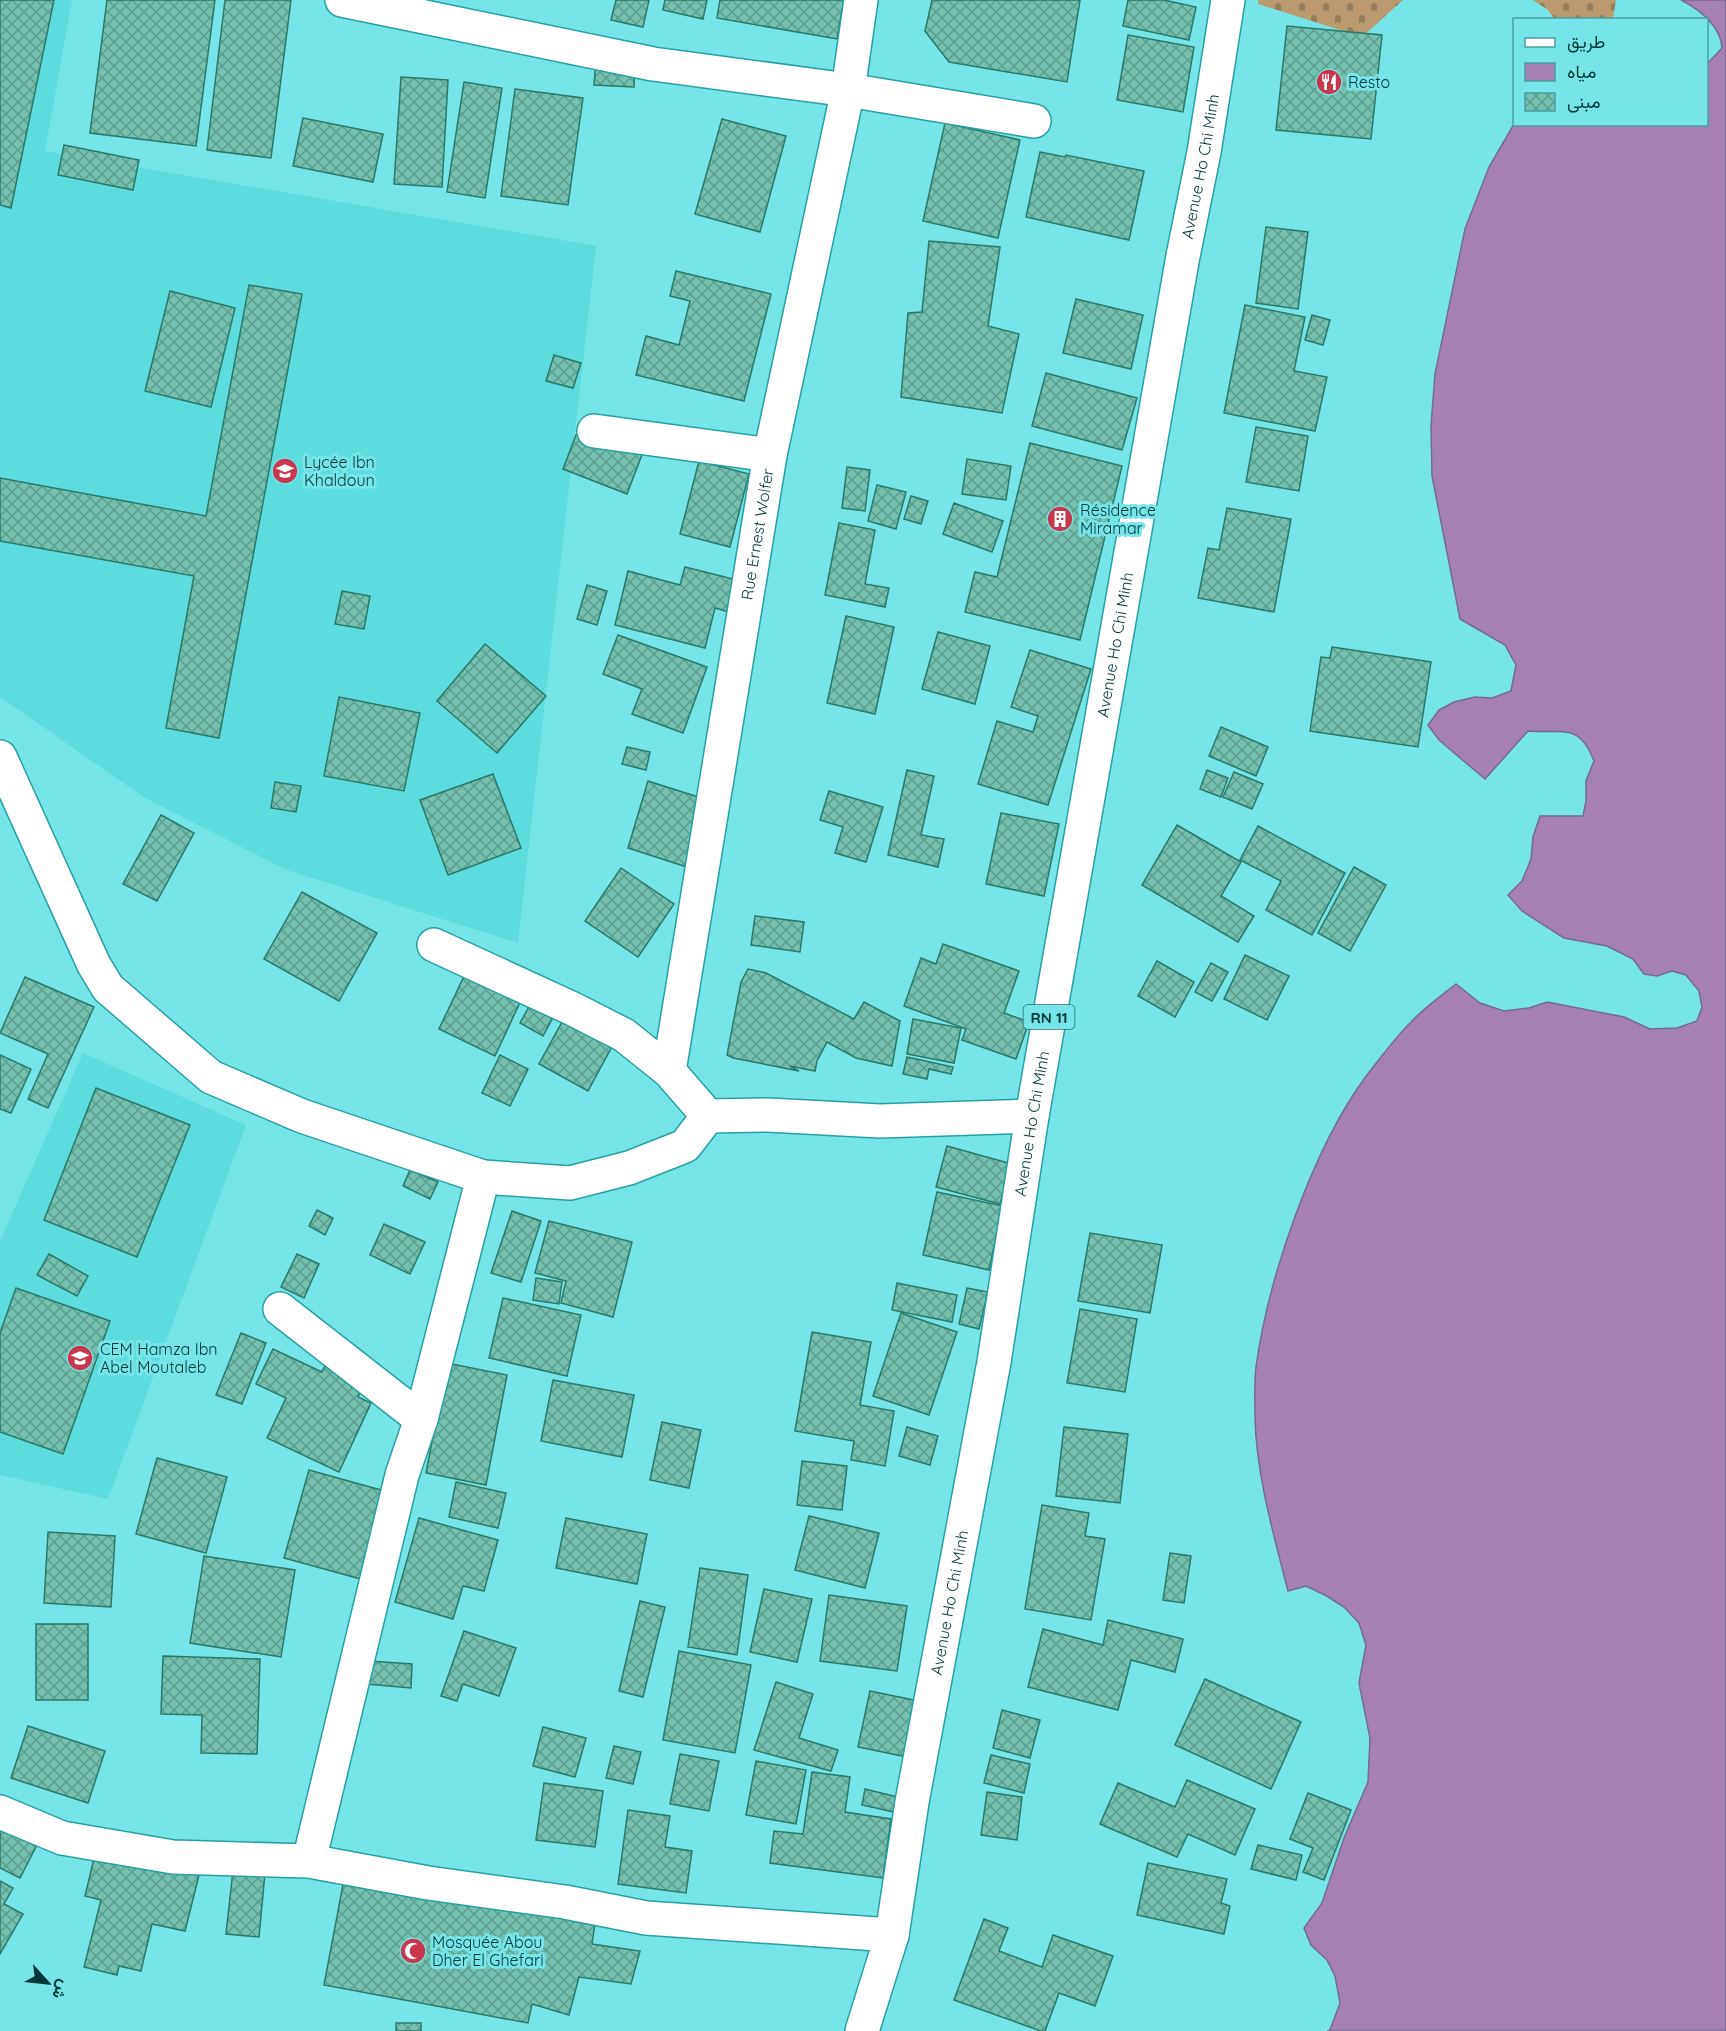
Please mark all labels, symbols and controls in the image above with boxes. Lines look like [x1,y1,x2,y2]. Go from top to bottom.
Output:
legend [1513,18,1708,126]
text: طريق [1567,30,1605,53]
text: مياه [1567,60,1596,83]
restaurant icon: Resto [1314,67,1344,97]
place label: Resto [1348,72,1390,92]
text: مبنى [1567,90,1601,113]
street label: Avenue Ho Chi Minh [1177,92,1223,241]
place label: Lycée Ibn Khaldoun [304,452,375,490]
school or university icon: Lycée Ibn Khaldoun [270,456,300,486]
street label: Rue Ernest Wolfer [736,467,778,601]
place label: Résidence Miramar [1080,500,1156,538]
building icon: Résidence Miramar [1045,504,1075,534]
street label: Avenue Ho Chi Minh [1092,571,1137,719]
road number: RN 11 [1024,1005,1074,1029]
street label: Avenue Ho Chi Minh [1010,1049,1053,1198]
place label: CEM Hamza Ibn Abel Moutaleb [100,1339,218,1377]
school or university icon: CEM Hamza Ibn Abel Moutaleb [65,1343,95,1373]
street label: Avenue Ho Chi Minh [926,1528,972,1677]
place label: Mosquée Abou Dher El Ghefari [432,1932,544,1970]
mosque icon: Mosquée Abou Dher El Ghefari [398,1936,428,1966]
north arrow [18,1953,78,2013]
text: ش [48,1977,75,2003]

